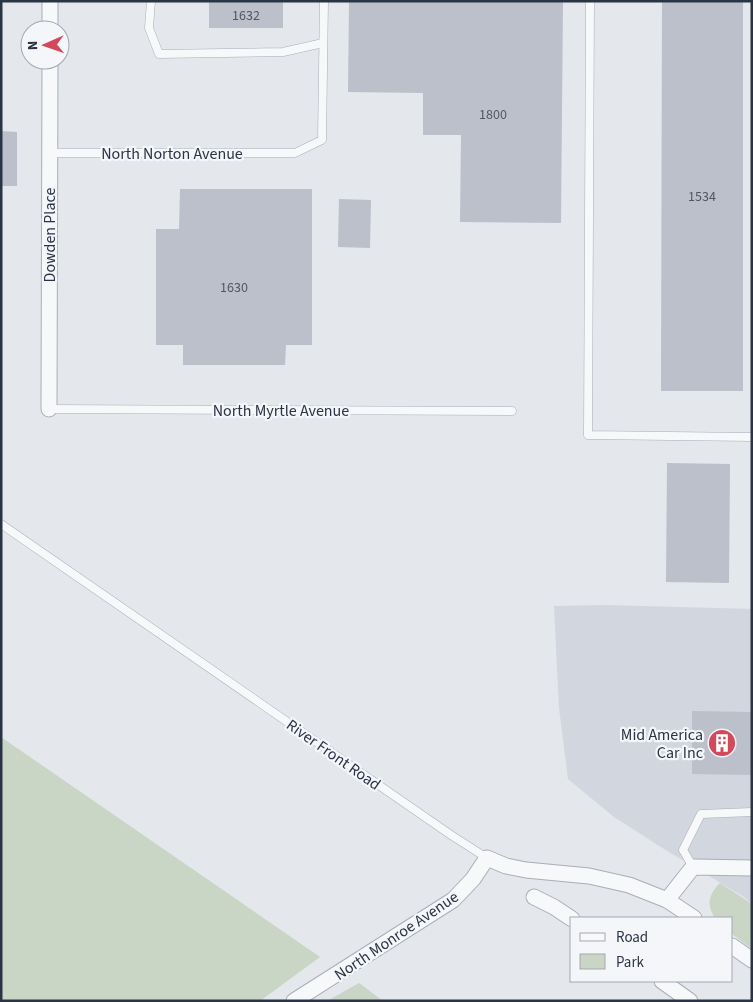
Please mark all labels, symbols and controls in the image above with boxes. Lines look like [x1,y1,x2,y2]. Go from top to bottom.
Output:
house number: 1632 [232,6,260,26]
north arrow [20,20,70,70]
text: N [23,40,43,50]
house number: 1800 [479,105,507,125]
street label: North Norton Avenue [101,143,243,165]
house number: 1534 [688,187,716,207]
street label: Dowden Place [39,188,61,282]
house number: 1630 [220,278,248,298]
street label: North Myrtle Avenue [213,400,349,422]
street label: River Front Road [282,714,385,796]
place label: Mid America Car Inc [621,724,703,764]
building icon: Mid America Car Inc [707,728,737,758]
street label: North Monroe Avenue [330,886,463,986]
legend [570,917,733,982]
text: Road [616,927,648,948]
text: Park [616,952,645,973]

